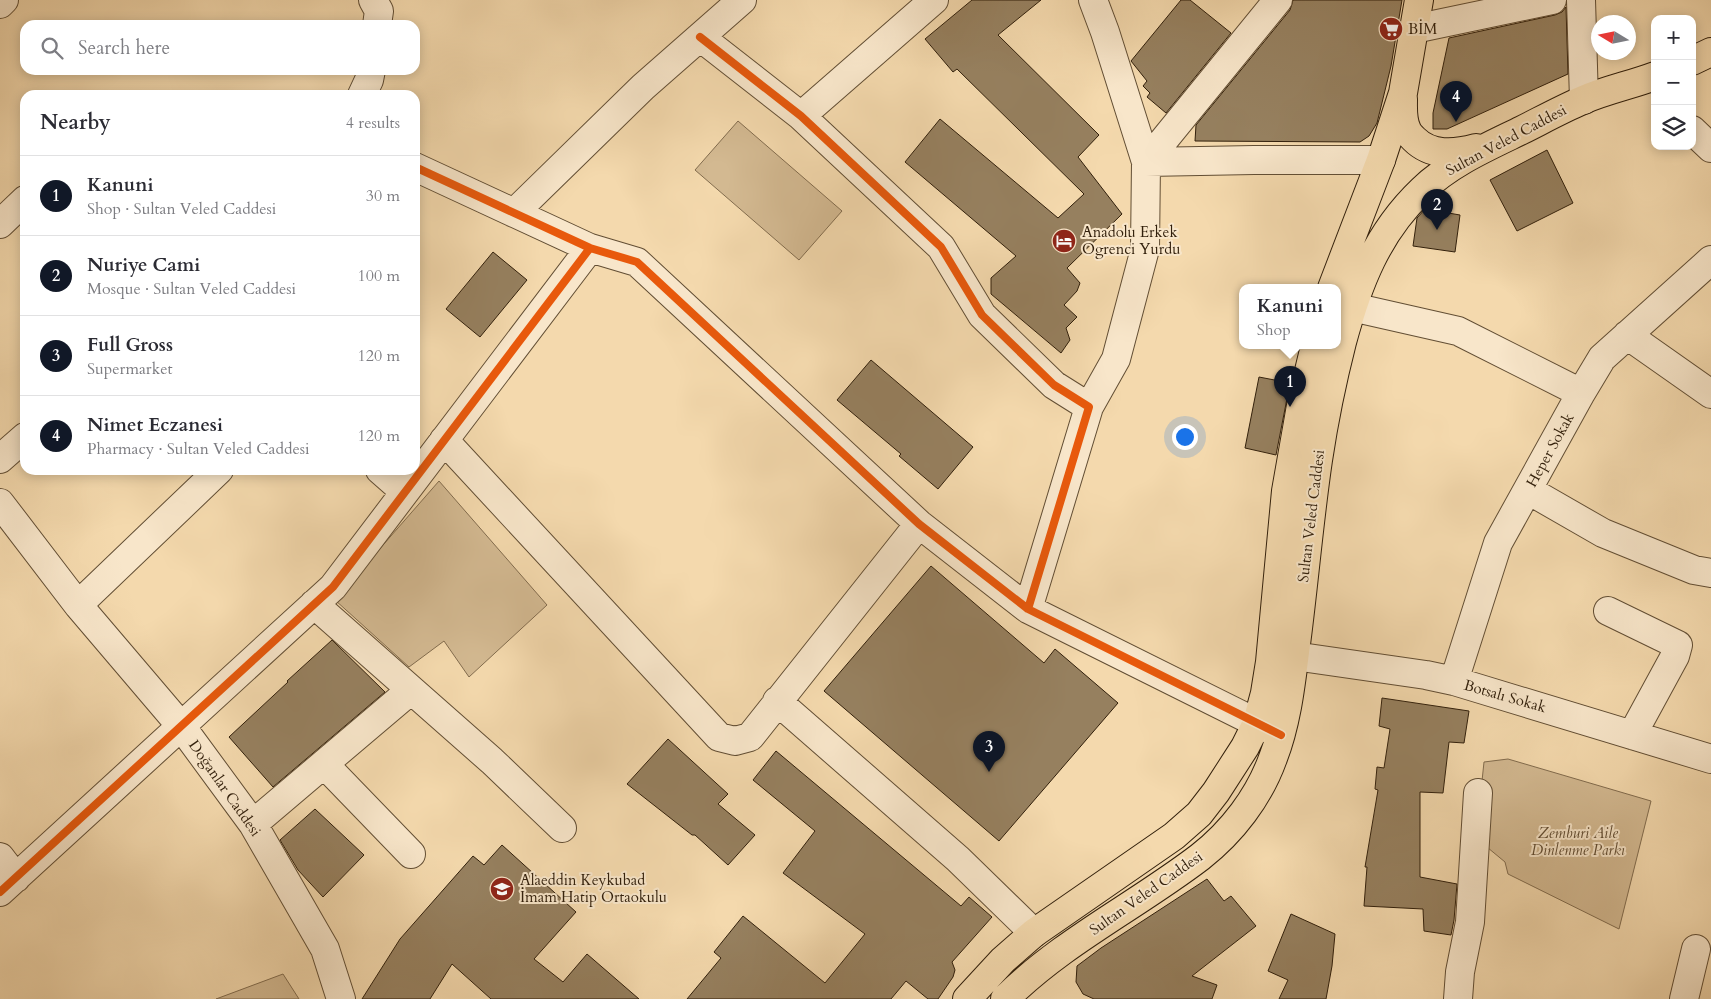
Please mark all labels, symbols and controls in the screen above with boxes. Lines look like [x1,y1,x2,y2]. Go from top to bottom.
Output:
north arrow [1591,15,1636,60]
map controls [1651,15,1696,150]
button: + [1651,15,1696,60]
supermarket icon: BİM [1378,16,1404,42]
place label: BİM [1408,19,1437,39]
search box [20,20,420,75]
icon: search [38,34,66,62]
text: Search here [78,35,170,61]
button: − [1651,60,1696,105]
pin: 4 [1440,81,1472,122]
street label: Sultan Veled Caddesi [1442,100,1570,180]
button: layers [1651,105,1696,150]
text: Nearby [40,108,111,137]
text: 4 results [346,112,400,134]
text: Kanuni [87,172,153,198]
text: 1 [52,185,60,207]
text: 30 m [366,185,400,207]
pin: 2 [1421,189,1453,230]
text: Shop · Sultan Veled Caddesi [87,198,276,220]
place label: Anadolu Erkek Ogrenci Yurdu [1082,222,1180,259]
hotel icon: Anadolu Erkek Ogrenci Yurdu [1051,228,1077,254]
text: Nuriye Cami [87,252,200,278]
text: 2 [52,265,60,287]
text: 100 m [358,265,400,287]
text: Mosque · Sultan Veled Caddesi [87,278,296,300]
popup [1239,284,1341,349]
text: Kanuni [1257,293,1323,319]
text: Shop [1257,319,1291,341]
text: Full Gross [87,332,173,358]
text: 3 [52,345,60,367]
text: 120 m [358,345,400,367]
text: Supermarket [87,358,173,380]
pin: 1 [1274,366,1306,407]
street label: Heper Sokak [1521,409,1579,491]
text: Nimet Eczanesi [87,412,223,438]
your location [1172,424,1198,450]
text: 4 [52,425,60,447]
text: 120 m [358,425,400,447]
text: Pharmacy · Sultan Veled Caddesi [87,438,310,460]
street label: Sultan Veled Caddesi [1293,448,1329,584]
street label: Botsalı Sokak [1462,675,1548,717]
pin: 3 [973,731,1005,772]
street label: Doğanlar Caddesi [184,736,266,840]
park label: Zemburi Aile Dinlenme Parkı [1531,823,1625,860]
street label: Sultan Veled Caddesi [1085,846,1207,940]
place label: Alaeddin Keykubad İmam Hatip Ortaokulu [520,870,667,907]
school or university icon: Alaeddin Keykubad İmam Hatip Ortaokulu [489,876,515,902]

